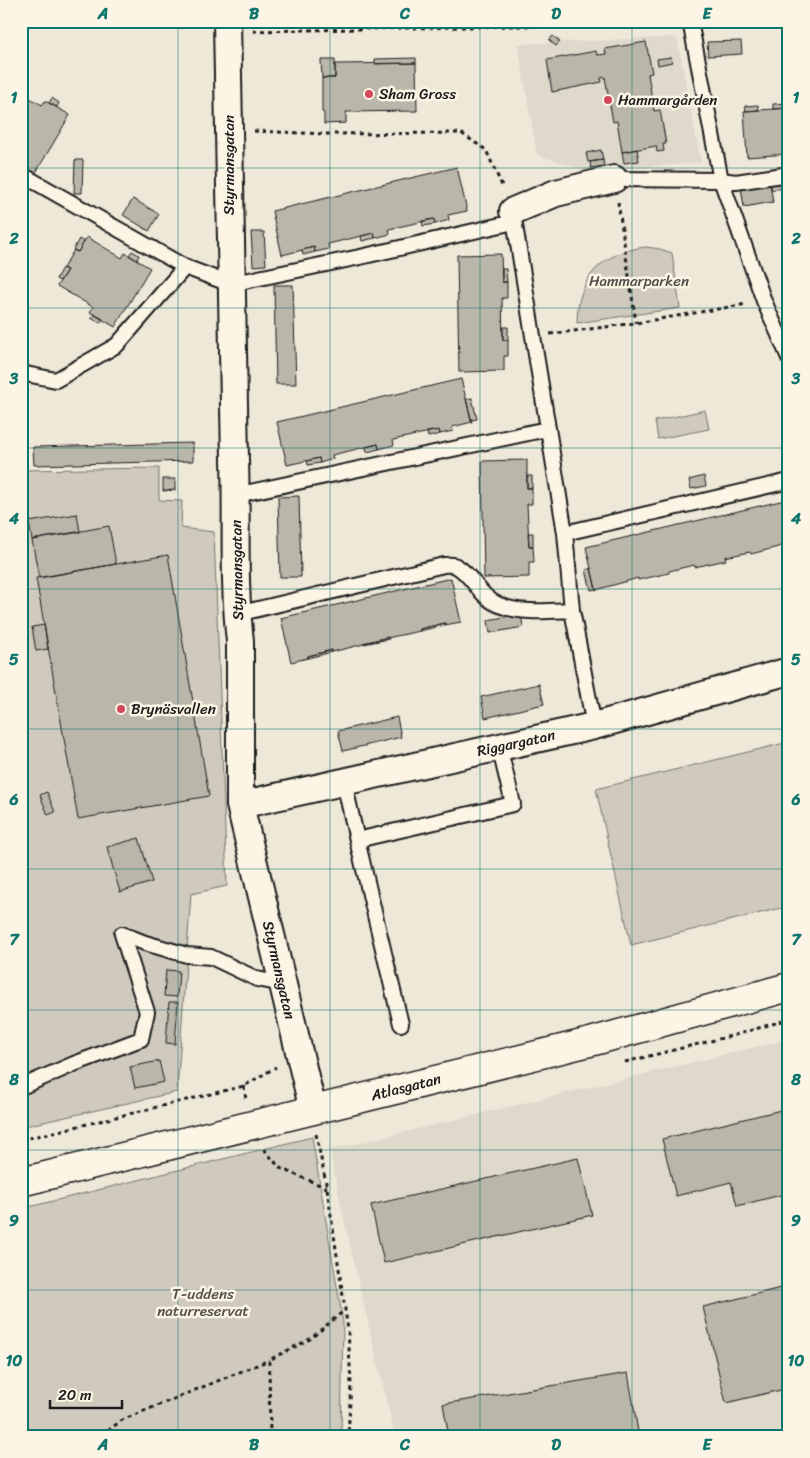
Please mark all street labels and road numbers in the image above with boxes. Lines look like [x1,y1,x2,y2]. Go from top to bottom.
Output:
street label: Styrmansgatan [216,115,242,215]
street label: Styrmansgatan [223,520,251,620]
street label: Riggargatan [474,722,558,764]
street label: Styrmansgatan [255,918,303,1022]
street label: Atlasgatan [367,1066,444,1109]

